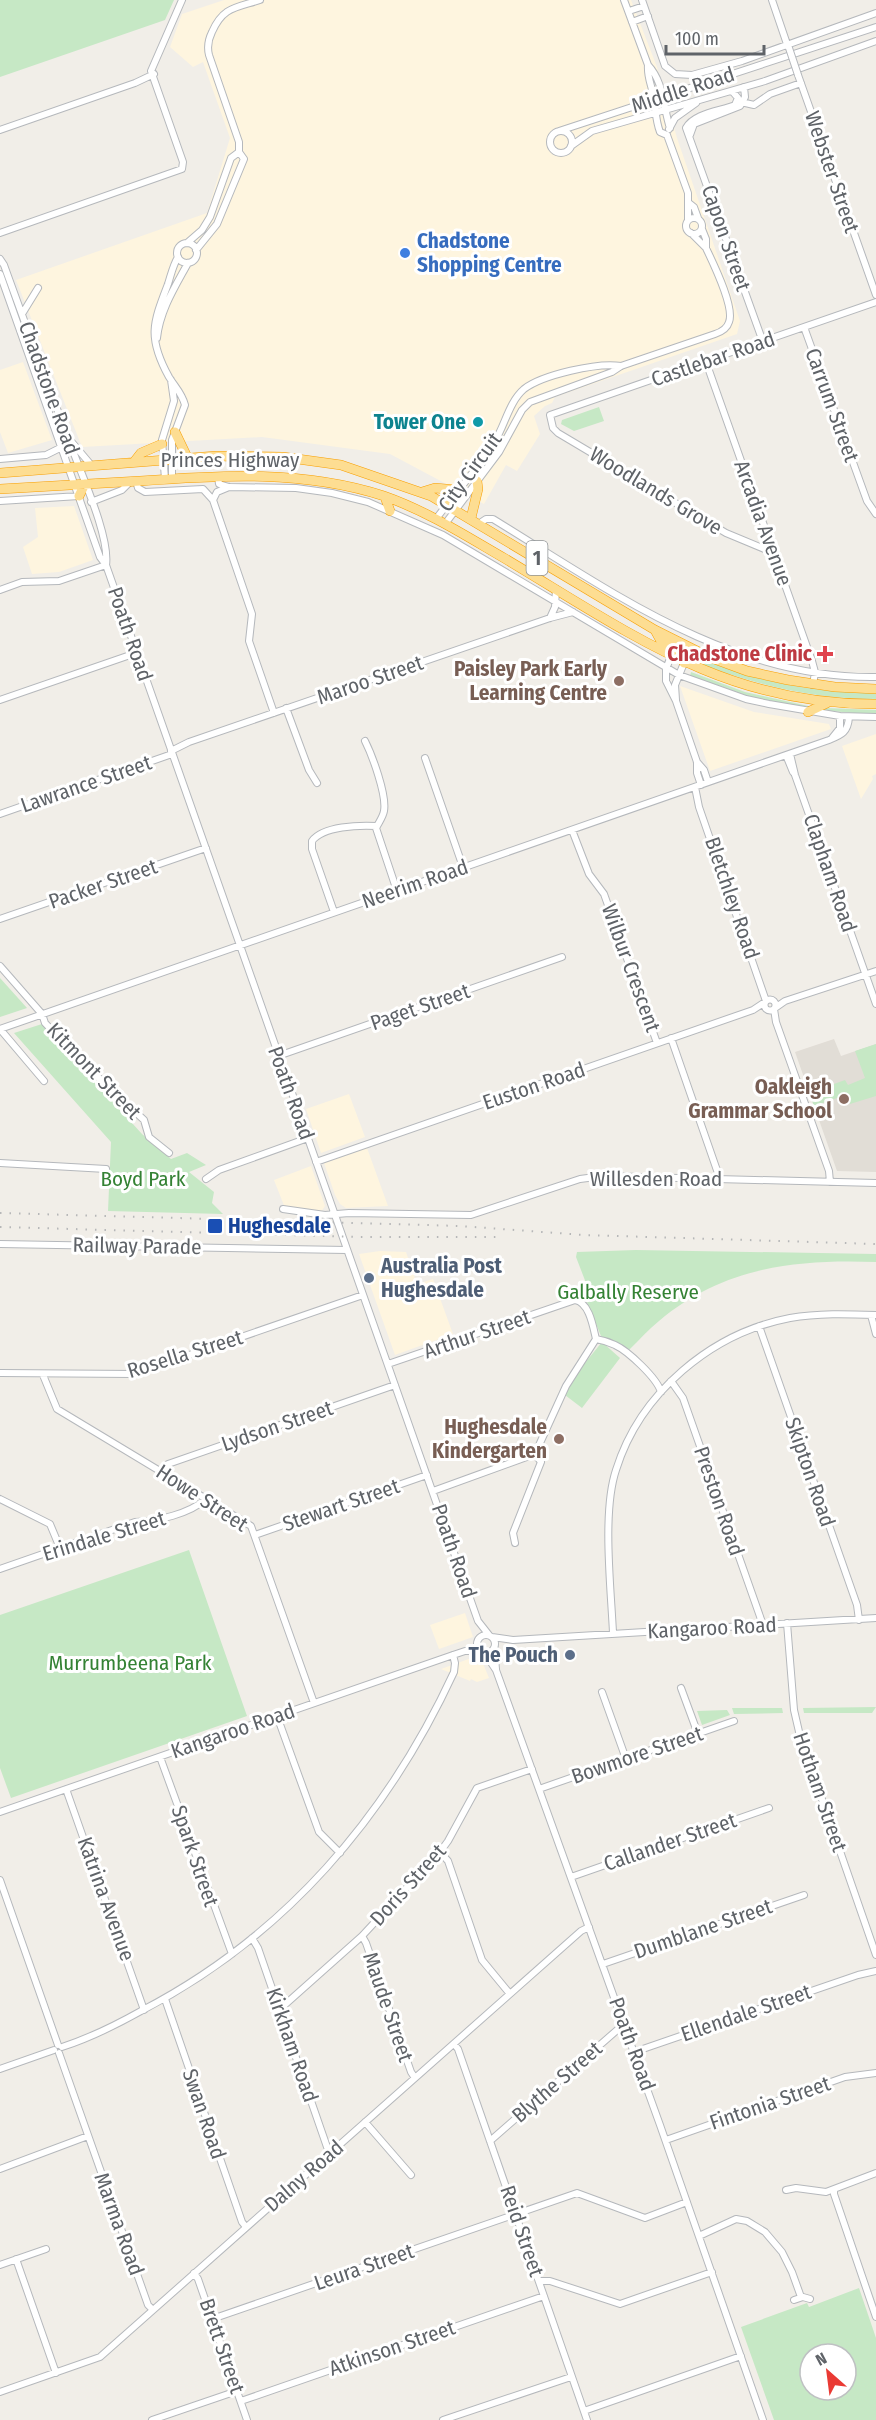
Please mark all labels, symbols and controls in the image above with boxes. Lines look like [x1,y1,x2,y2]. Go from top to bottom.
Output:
scale bar [666,18,764,56]
text: 100 m [675,28,719,50]
street label: Middle Road [628,61,738,119]
street label: Webster Street [799,108,865,236]
street label: Capon Street [696,181,756,295]
place label: Chadstone Shopping Centre [417,228,562,278]
marker: Chadstone Shopping Centre [398,246,412,260]
street label: Chadstone Road [13,318,85,458]
street label: Castlebar Road [648,326,778,392]
street label: Carrum Street [799,345,865,466]
place label: Tower One [374,409,466,435]
marker: Tower One [471,415,485,429]
street label: City Circuit [433,427,508,517]
street label: Woodlands Grove [585,441,727,541]
street label: Princes Highway [161,447,300,473]
street label: Arcadia Avenue [728,457,798,589]
road number: 1 [526,541,548,575]
street label: Poath Road [102,583,158,685]
place label: Chadstone Clinic [667,641,813,667]
marker: Chadstone Clinic [816,645,834,663]
street label: Maroo Street [313,650,427,710]
place label: Paisley Park Early Learning Centre [454,656,608,706]
marker: Paisley Park Early Learning Centre [612,674,626,688]
street label: Lawrance Street [17,749,155,819]
street label: Clapham Road [798,810,862,936]
street label: Bletchley Road [699,833,765,963]
street label: Packer Street [45,853,161,915]
street label: Neerim Road [358,854,472,914]
street label: Wilbur Crescent [596,900,666,1036]
street label: Paget Street [367,978,473,1036]
street label: Kitmont Street [41,1017,147,1125]
street label: Poath Road [262,1043,320,1143]
street label: Euston Road [479,1056,589,1116]
place label: Oakleigh Grammar School [688,1074,832,1124]
marker: Oakleigh Grammar School [837,1092,851,1106]
park label: Boyd Park [100,1166,186,1192]
street label: Willesden Road [590,1166,722,1192]
place label: Hughesdale [228,1213,331,1239]
marker: Hughesdale [206,1217,224,1235]
street label: Railway Parade [72,1232,202,1260]
place label: Australia Post Hughesdale [380,1253,502,1303]
marker: Australia Post Hughesdale [362,1271,376,1285]
park label: Galbally Reserve [557,1279,699,1305]
street label: Arthur Street [420,1304,534,1364]
street label: Rosella Street [124,1324,246,1384]
street label: Lydson Street [218,1395,336,1457]
place label: Hughesdale Kindergarten [432,1414,547,1464]
street label: Skipton Road [779,1414,841,1530]
marker: Hughesdale Kindergarten [552,1432,566,1446]
street label: Preston Road [688,1443,750,1559]
street label: Howe Street [151,1459,253,1537]
street label: Stewart Street [279,1473,403,1537]
street label: Poath Road [426,1500,482,1602]
street label: Erindale Street [39,1505,169,1567]
street label: Kangaroo Road [647,1612,777,1644]
place label: The Pouch [469,1642,558,1668]
marker: The Pouch [563,1648,577,1662]
park label: Murrumbeena Park [48,1650,212,1676]
street label: Kangaroo Road [168,1698,298,1764]
street label: Bowmore Street [568,1720,706,1790]
street label: Hotham Street [787,1729,853,1855]
street label: Spark Street [166,1802,224,1910]
street label: Callander Street [600,1807,740,1877]
street label: Katrina Avenue [72,1833,140,1965]
street label: Doris Street [364,1839,452,1931]
street label: Dumblane Street [631,1893,776,1965]
street label: Maude Street [357,1949,419,2065]
street label: Ellendale Street [678,1979,815,2047]
street label: Kirkham Road [260,1984,324,2106]
street label: Poath Road [603,1994,661,2094]
street label: Blythe Street [507,2036,608,2128]
street label: Swan Road [176,2065,232,2163]
street label: Fintonia Street [706,2070,834,2136]
street label: Dalny Road [259,2135,349,2217]
street label: Marma Road [88,2169,150,2279]
street label: Reid Street [494,2182,550,2280]
street label: Leura Street [311,2238,417,2296]
street label: Brett Street [194,2295,250,2397]
street label: Atkinson Street [325,2314,459,2382]
north arrow [798,2342,858,2402]
text: N [812,2349,830,2370]

